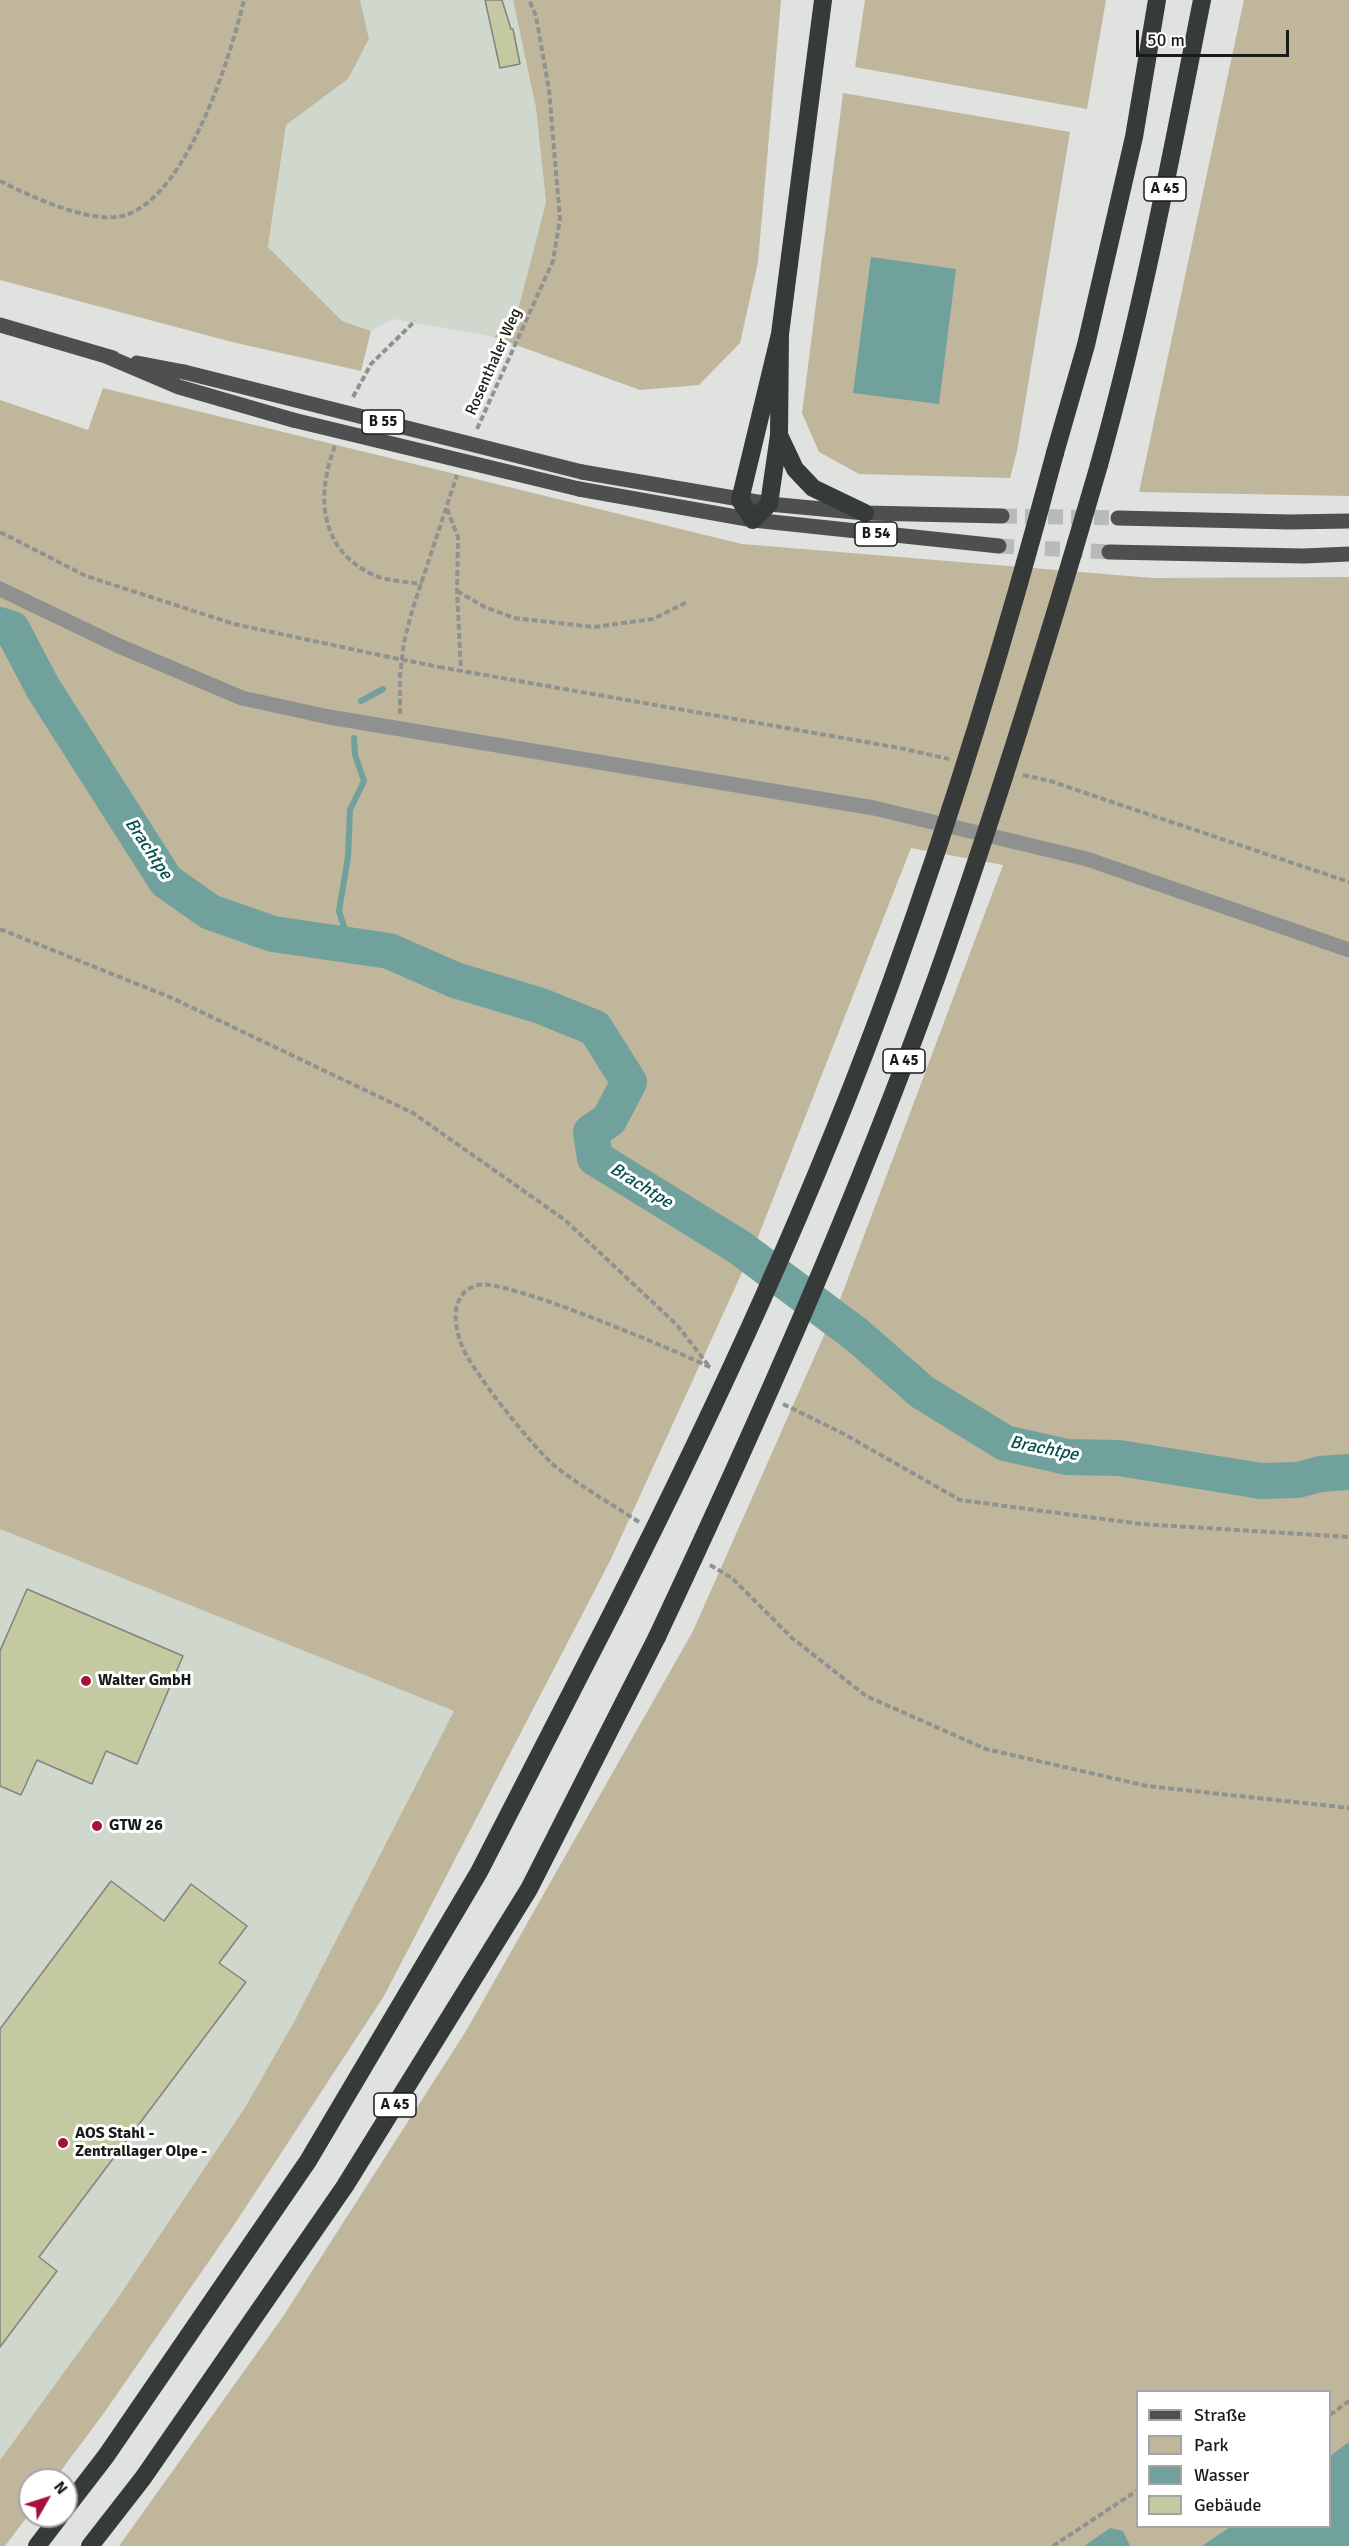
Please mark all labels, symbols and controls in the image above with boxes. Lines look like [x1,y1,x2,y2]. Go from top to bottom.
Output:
scale bar [1139,18,1292,56]
text: 50 m [1147,29,1185,51]
road number: A 45 [1144,177,1186,201]
street label: Rosenthaler Weg [462,305,526,419]
road number: B 55 [362,410,404,434]
road number: B 54 [855,522,897,546]
water label: Brachtpe [120,814,176,884]
road number: A 45 [883,1049,925,1073]
water label: Brachtpe [606,1158,676,1214]
water label: Brachtpe [1008,1432,1080,1466]
place label: Walter GmbH [98,1671,192,1691]
marker: Walter GmbH [79,1674,93,1688]
place label: GTW 26 [109,1816,163,1836]
marker: GTW 26 [90,1819,104,1833]
road number: A 45 [374,2093,416,2117]
place label: AOS Stahl - Zentrallager Olpe - [75,2124,207,2162]
marker: AOS Stahl - Zentrallager Olpe - [56,2136,70,2150]
legend [1136,2390,1331,2528]
text: Straße [1194,2404,1246,2426]
text: Park [1194,2434,1229,2456]
text: Wasser [1194,2464,1249,2486]
north arrow [18,2468,78,2528]
text: N [49,2477,72,2499]
text: Gebäude [1194,2494,1262,2516]

